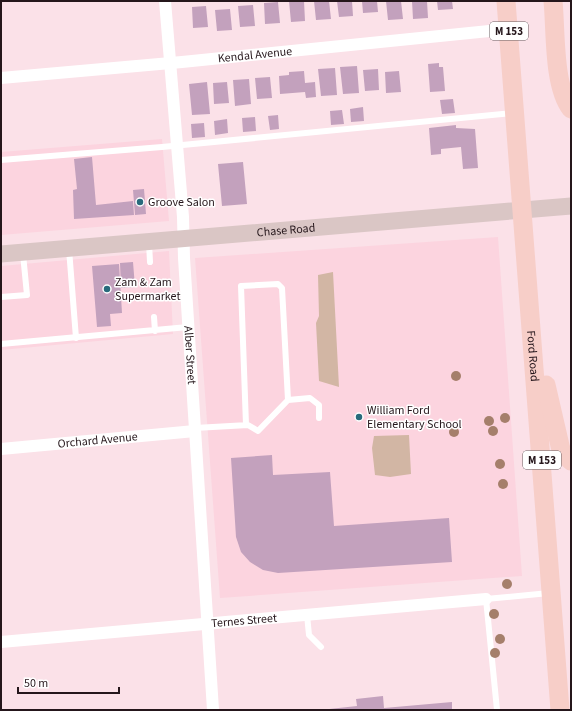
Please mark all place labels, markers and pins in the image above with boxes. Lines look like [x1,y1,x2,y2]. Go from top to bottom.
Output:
place label: Groove Salon [148,194,215,211]
marker: Groove Salon [135,197,145,207]
place label: Zam & Zam Supermarket [115,274,180,305]
marker: Zam & Zam Supermarket [102,284,112,294]
place label: William Ford Elementary School [367,402,462,433]
marker: William Ford Elementary School [354,412,364,422]

